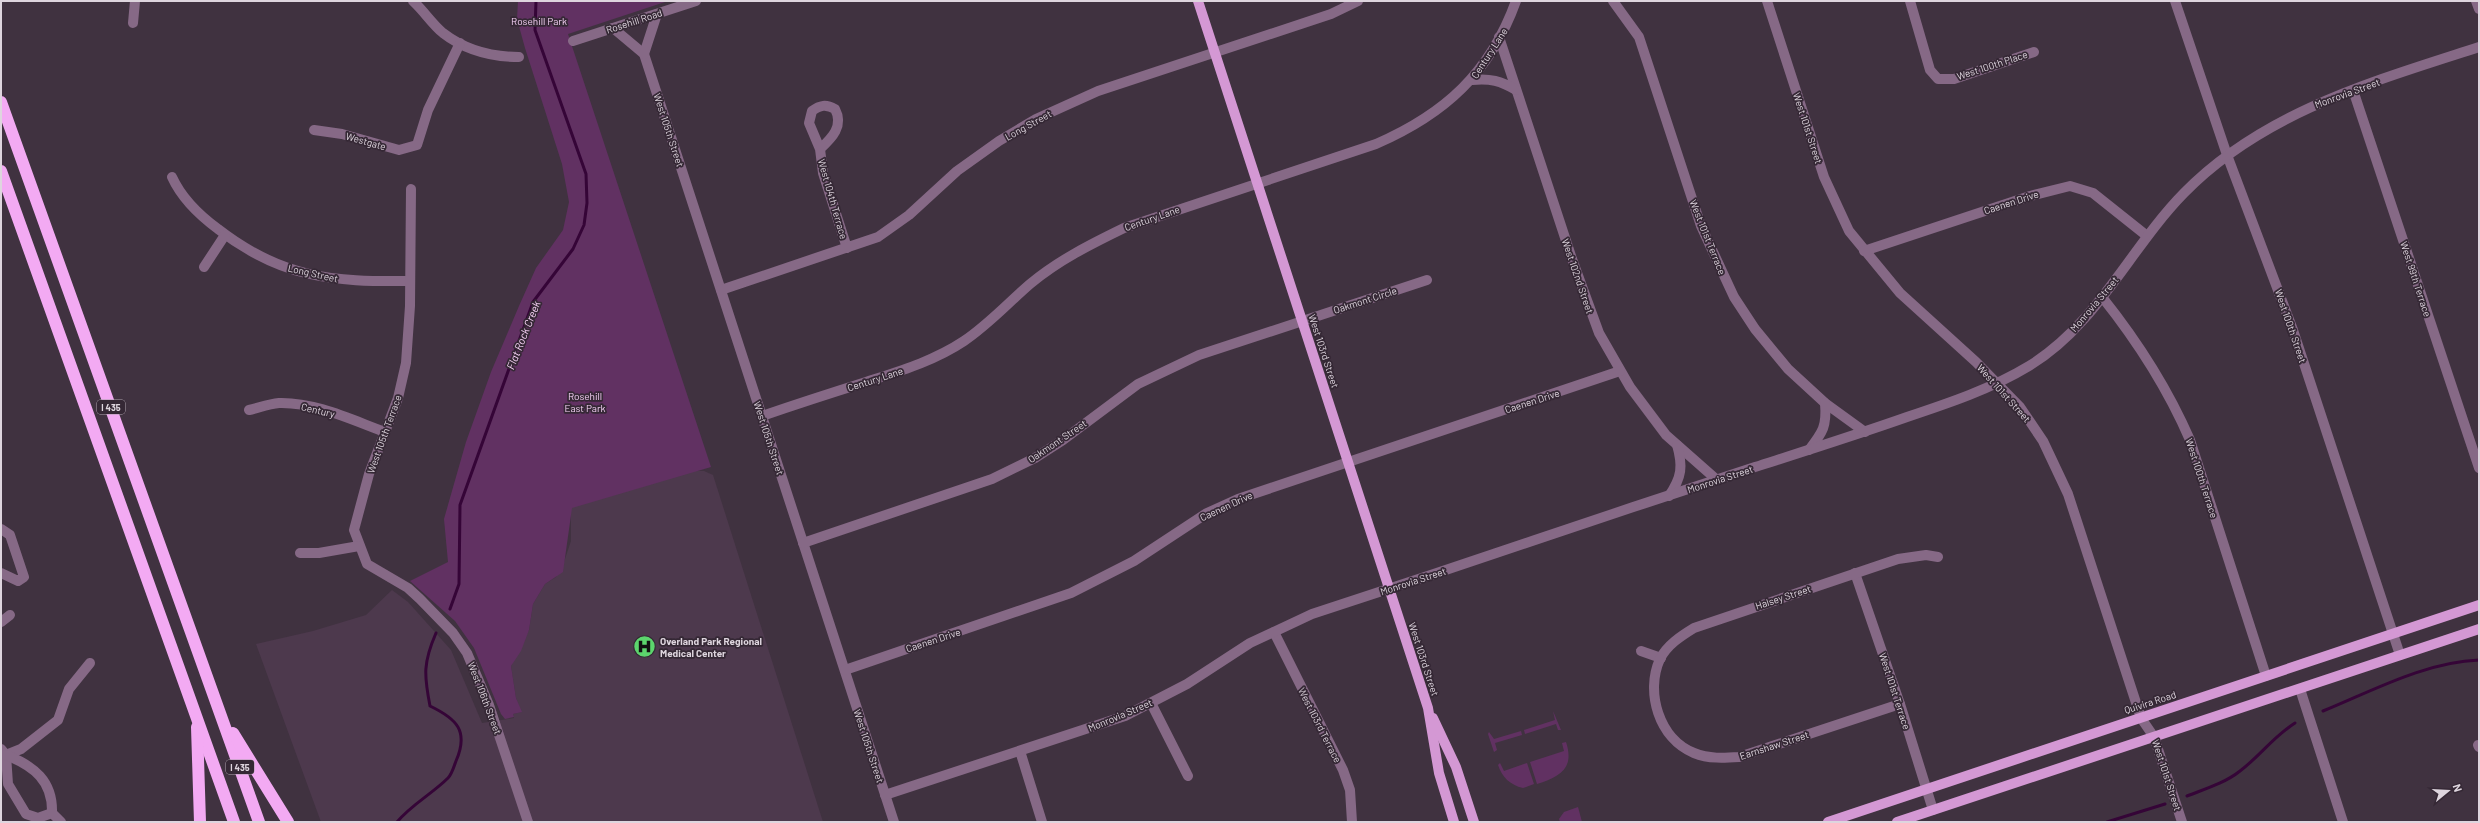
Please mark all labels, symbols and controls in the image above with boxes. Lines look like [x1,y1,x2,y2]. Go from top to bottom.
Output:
street label: Rosehill Road [604,6,664,36]
park label: Rosehill Park [511,15,567,27]
street label: Century Lane [1468,26,1510,80]
street label: West 100th Place [1955,48,2029,82]
street label: Monrovia Street [2313,76,2382,110]
street label: West 101st Street [1791,91,1825,165]
street label: West 105th Street [651,92,687,169]
street label: Long Street [1003,107,1054,143]
street label: Westgate [345,130,387,152]
street label: West 104th Terrace [816,158,850,240]
street label: Caenen Drive [1982,188,2040,216]
street label: West 101st Terrace [1687,198,1729,276]
street label: Century Lane [1123,203,1181,233]
street label: West 102nd Street [1560,237,1597,315]
street label: West 99th Terrace [2398,240,2434,318]
street label: Long Street [287,261,340,285]
street label: Monrovia Street [2067,274,2121,334]
street label: Oakmont Circle [1332,284,1398,316]
street label: West 100th Street [2273,288,2309,365]
water label: Flat Rock Creek [503,298,543,371]
street label: West 103rd Street [1306,313,1342,390]
street label: West 101st Street [1975,361,2033,425]
street label: Century Lane [846,364,904,394]
street label: Caenen Drive [1503,387,1561,415]
park label: Rosehill East Park [564,390,606,414]
street label: West 105th Terrace [364,393,404,475]
road number: I 435 [97,400,125,414]
street label: Century [300,400,336,420]
street label: West 105th Street [751,400,787,477]
street label: Oakmont Street [1025,417,1089,465]
street label: West 100th Terrace [2183,437,2221,519]
street label: Monrovia Street [1686,463,1755,495]
street label: Caenen Drive [1198,489,1254,523]
street label: Monrovia Street [1379,565,1448,597]
street label: Halsey Street [1754,582,1813,612]
street label: West 103rd Street [1406,621,1442,698]
street label: Caenen Drive [904,626,962,654]
hospital icon: Overland Park Regional Medical Center [631,634,657,660]
place label: Overland Park Regional Medical Center [660,635,762,659]
street label: West 101st Terrace [1877,651,1913,731]
street label: West 106th Street [466,660,504,736]
street label: West 103rd Terrace [1296,686,1344,764]
street label: Quivira Road [2123,688,2177,716]
street label: Monrovia Street [1086,696,1154,734]
street label: West 105th Street [851,708,887,785]
street label: Earnshaw Street [1738,728,1810,762]
street label: West 101st Street [2150,738,2184,812]
road number: I 435 [226,760,254,774]
north arrow [2428,771,2468,811]
text: N [2451,782,2465,793]

